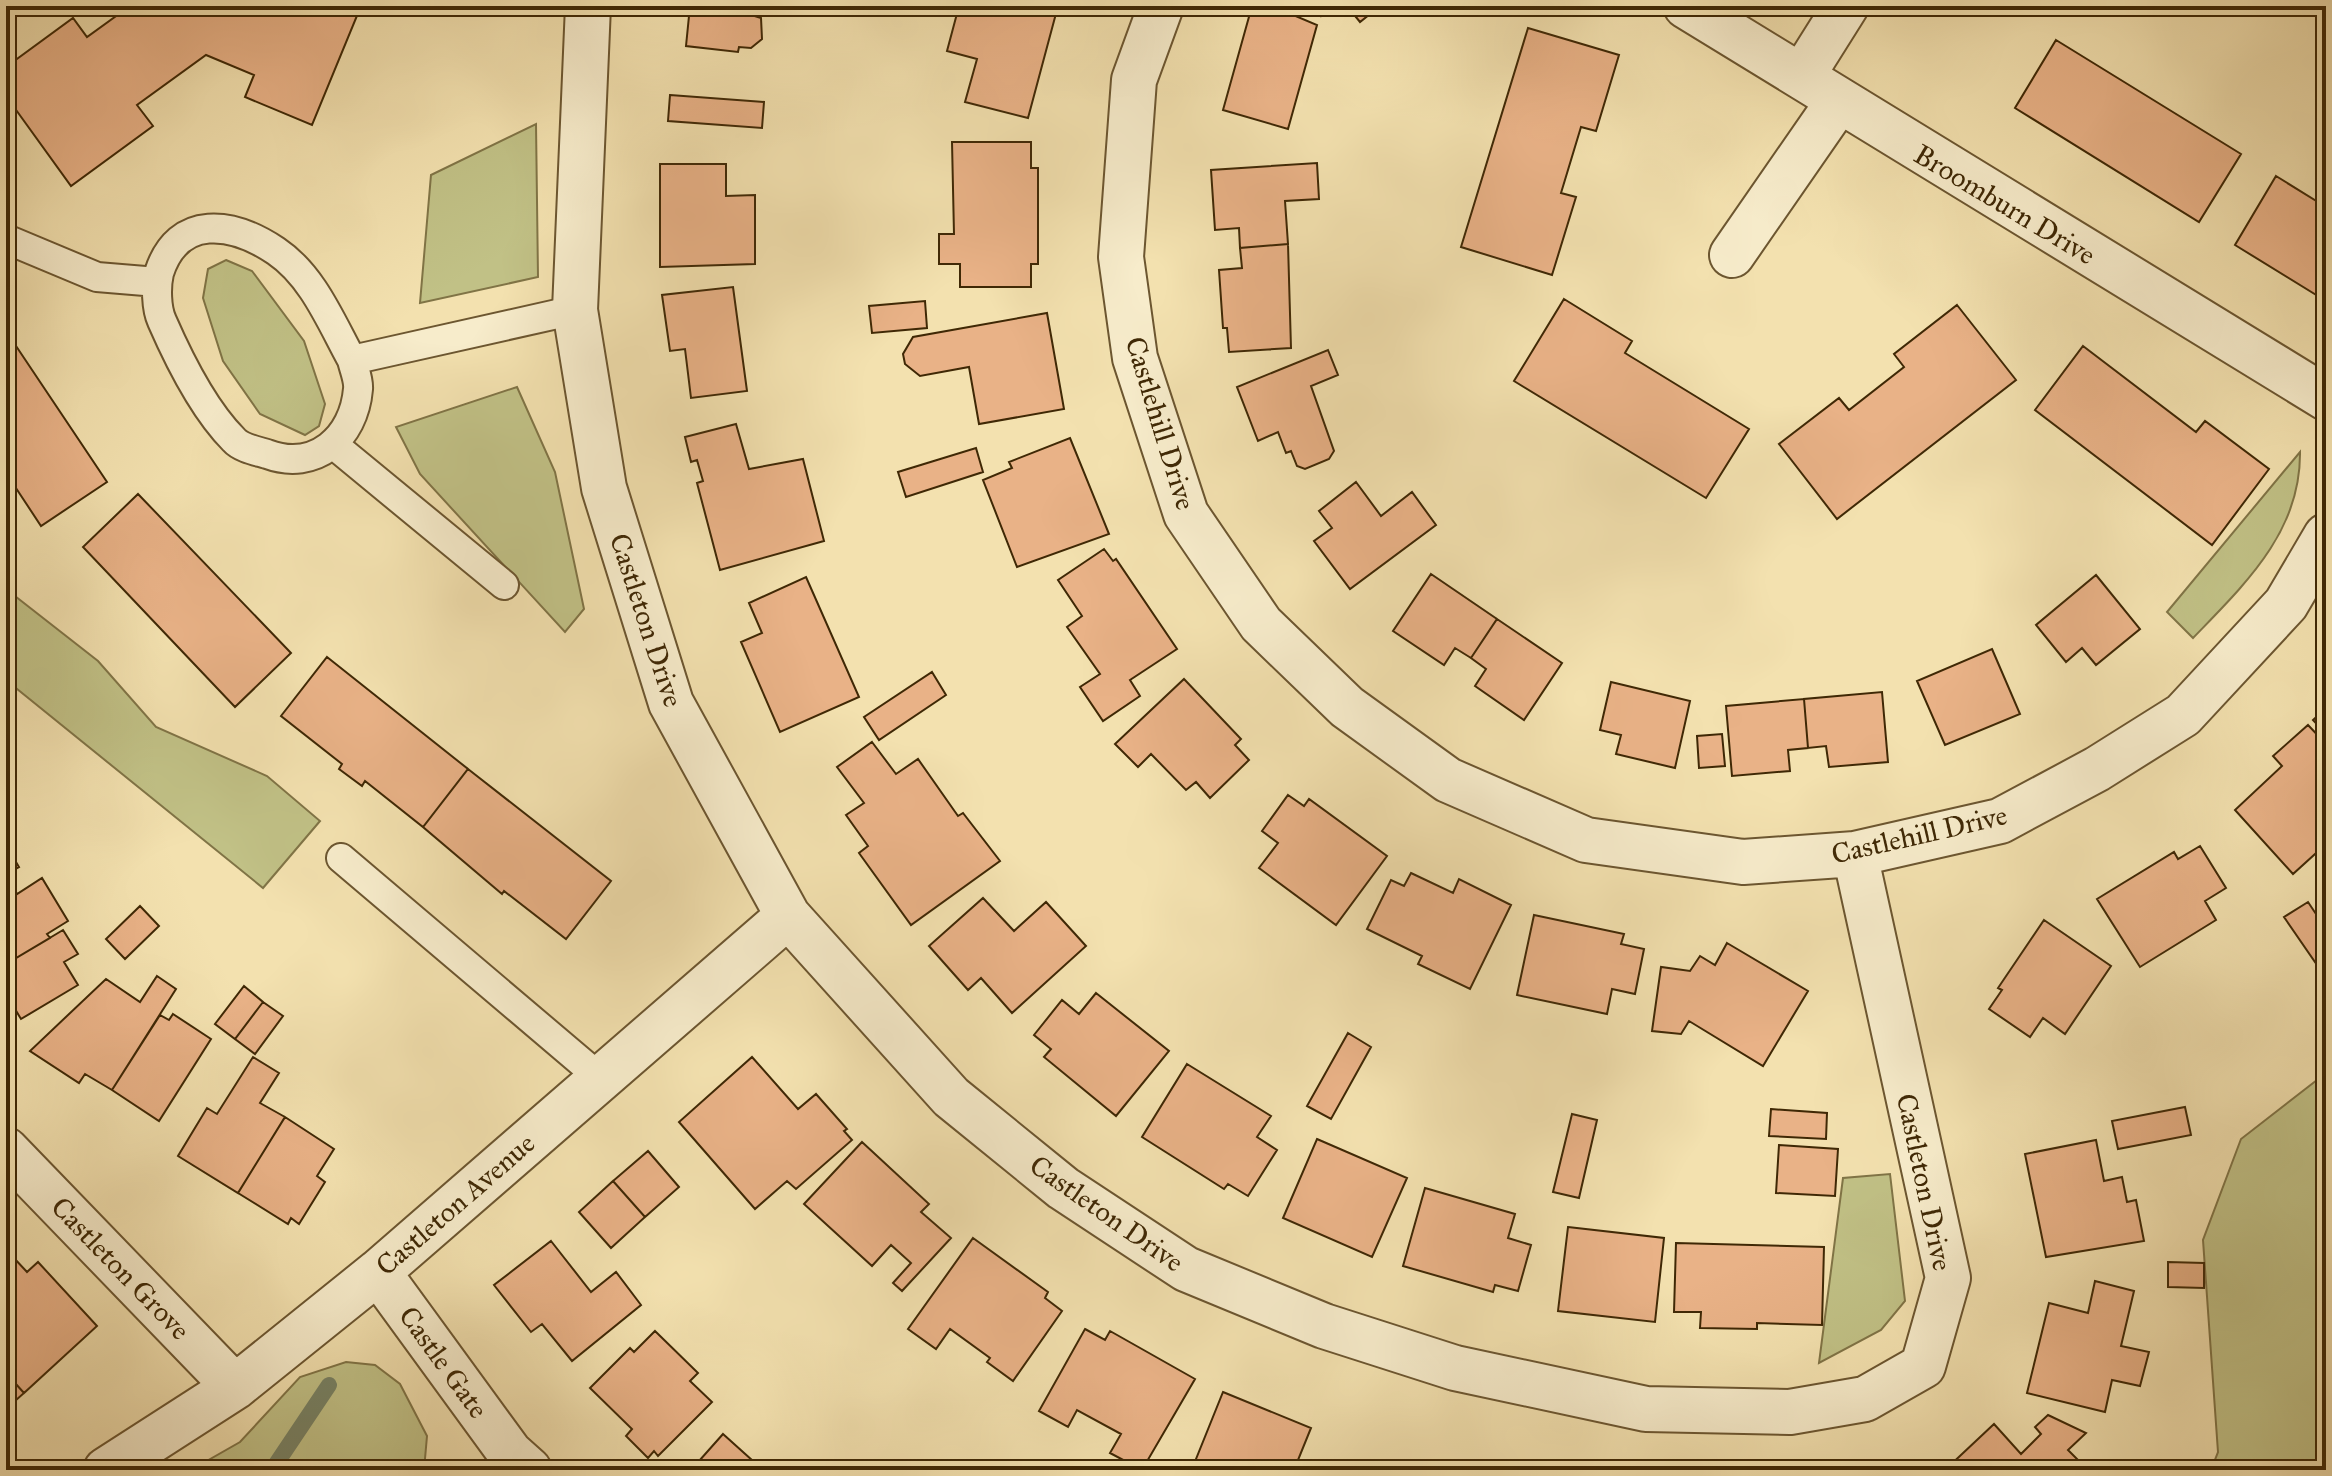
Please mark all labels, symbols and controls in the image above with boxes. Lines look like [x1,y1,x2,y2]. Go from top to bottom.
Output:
street label: Broomburn Drive [1908,136,2102,272]
street label: Castlehill Drive [1118,332,1203,514]
street label: Castleton Drive [602,529,691,711]
street label: Castlehill Drive [1828,797,2010,872]
street label: Castleton Drive [1889,1090,1960,1274]
street label: Castleton Avenue [368,1126,542,1283]
street label: Castleton Drive [1023,1147,1191,1279]
street label: Castleton Grove [44,1190,198,1347]
street label: Castle Gate [391,1299,496,1425]

